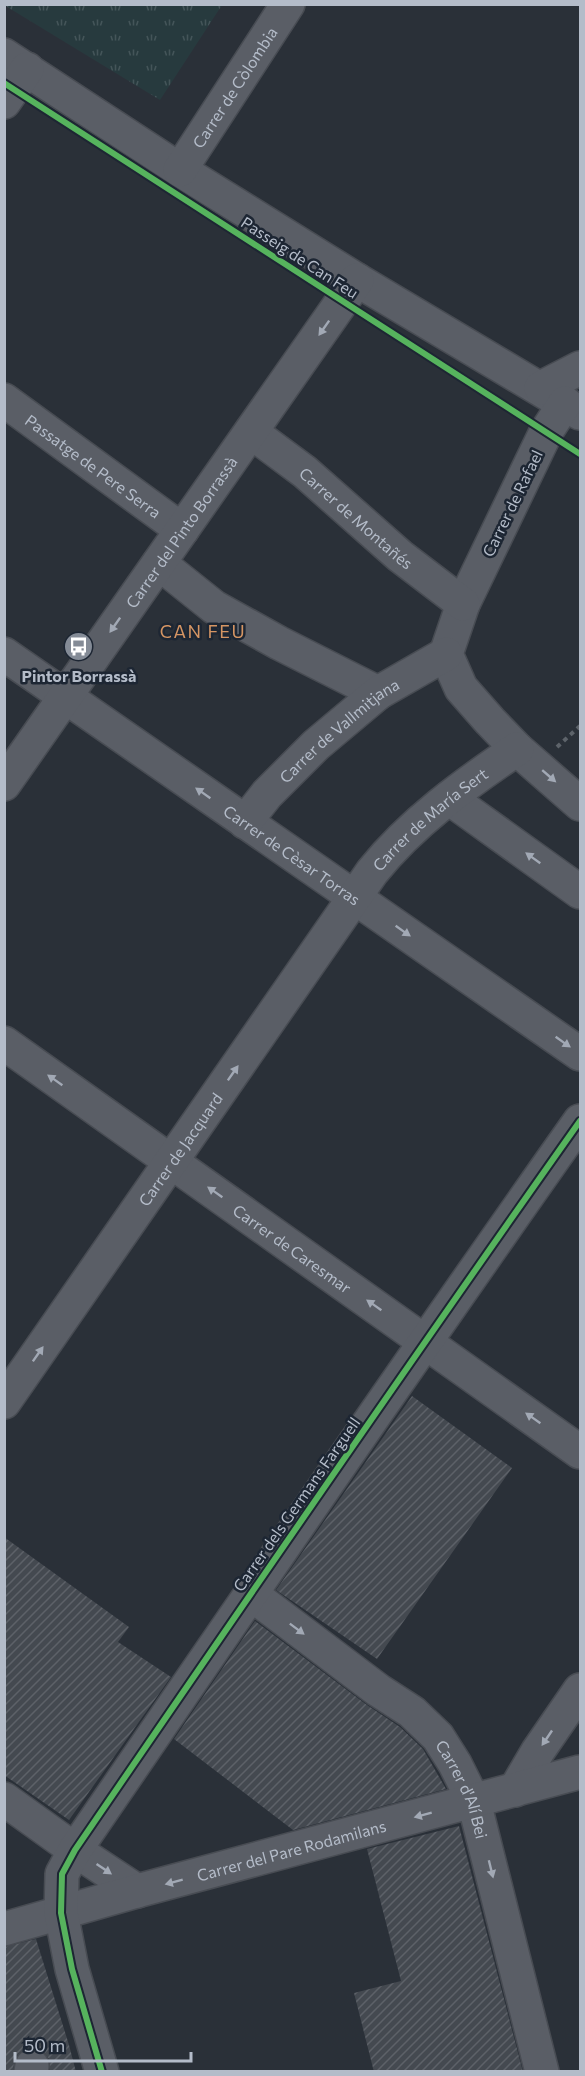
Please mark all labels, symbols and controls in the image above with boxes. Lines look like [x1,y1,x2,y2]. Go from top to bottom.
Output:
street label: Carrer de Còlombia [188,23,280,151]
street label: Passeig de Can Feu [238,212,362,302]
one-way arrow [318,320,330,336]
street label: Passatge de Pere Serra [22,410,165,521]
street label: Carrer de Rafael [478,446,546,560]
street label: Carrer del Pinto Borrassà [121,452,240,611]
street label: Carrer de Montañés [296,463,417,572]
one-way arrow [109,617,121,633]
district label: CAN FEU [160,620,246,642]
bus stop icon: Pintor Borrassà [63,631,95,663]
place label: Pintor Borrassà [22,666,136,685]
street label: Carrer de Vallmitjana [275,674,402,786]
street label: Carrer de María Sert [368,763,491,874]
one-way arrow [541,769,556,782]
one-way arrow [195,787,211,799]
street label: Carrer de Cèsar Torras [220,800,364,908]
one-way arrow [525,852,541,864]
one-way arrow [394,925,410,937]
one-way arrow [554,1036,570,1048]
one-way arrow [227,1065,238,1081]
one-way arrow [48,1074,64,1086]
street label: Carrer de Jacquard [134,1089,226,1209]
one-way arrow [207,1186,223,1198]
street label: Carrer de Caresmar [230,1200,356,1297]
one-way arrow [366,1299,382,1311]
one-way arrow [32,1346,43,1362]
one-way arrow [525,1412,541,1424]
street label: Carrer dels Germans Farguell [229,1413,363,1595]
one-way arrow [289,1623,305,1635]
one-way arrow [541,1730,553,1746]
street label: Carrer d'Alí Bei [433,1736,492,1840]
one-way arrow [414,1811,432,1821]
street label: Carrer del Pare Rodamilans [195,1815,388,1884]
one-way arrow [486,1860,496,1878]
one-way arrow [95,1863,111,1875]
one-way arrow [164,1877,183,1887]
scale bar [15,2025,190,2063]
text: 50 m [24,2034,65,2056]

